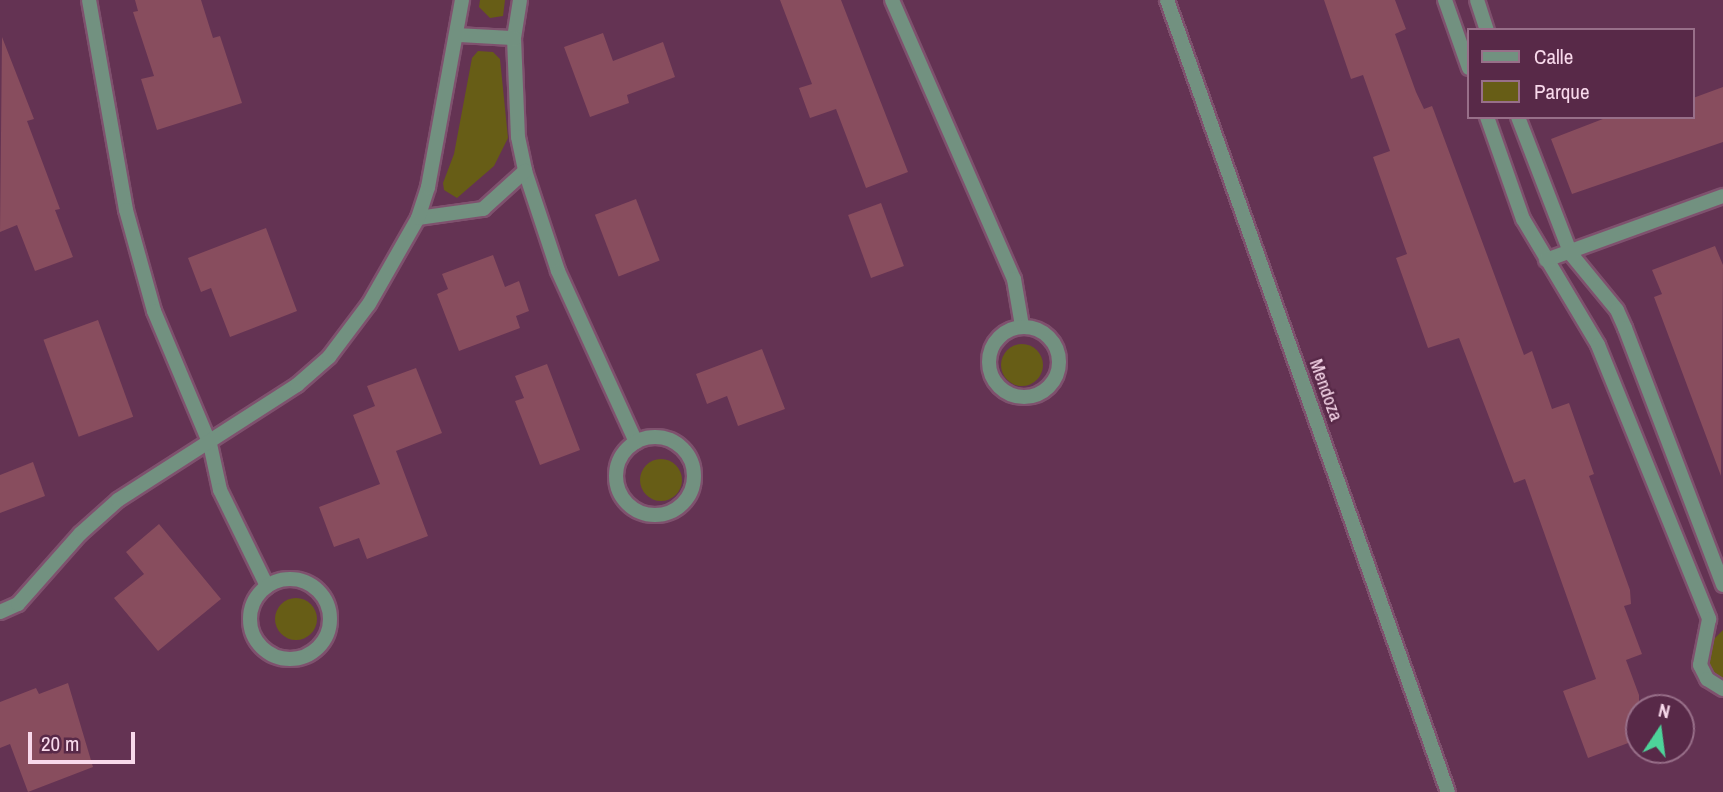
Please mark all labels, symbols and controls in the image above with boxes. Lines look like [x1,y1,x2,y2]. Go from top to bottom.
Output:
legend [1468,28,1695,119]
text: Calle [1534,42,1573,71]
text: Parque [1534,77,1590,106]
street label: Mendoza [1304,356,1348,424]
north arrow [1625,694,1695,764]
text: N [1656,697,1673,724]
scale bar [32,718,138,762]
text: 20 m [41,729,79,758]

